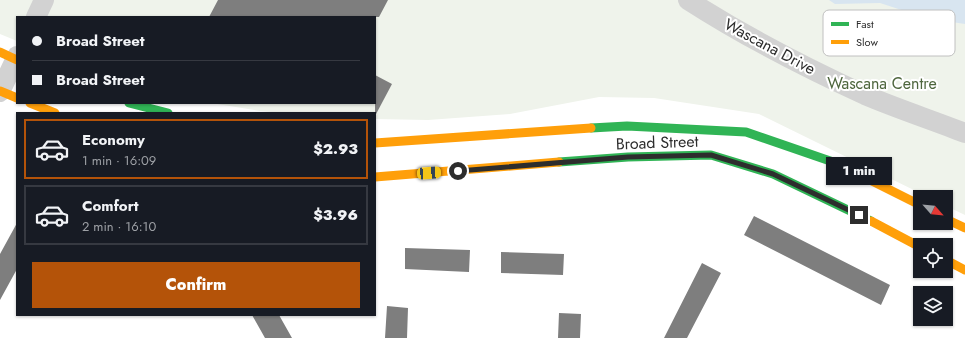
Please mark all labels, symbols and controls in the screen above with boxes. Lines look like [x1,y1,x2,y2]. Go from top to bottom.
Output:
legend [823,10,955,56]
street label: Wascana Drive [720,13,819,80]
text: Fast [856,16,874,32]
text: Broad Street [56,30,145,52]
text: Slow [856,34,878,50]
text: Broad Street [56,69,145,91]
park label: Wascana Centre [827,72,937,95]
text: Economy [82,129,145,151]
street label: Broad Street [615,130,699,155]
icon: car [34,131,70,167]
text: $2.93 [313,138,358,160]
text: 1 min · 16:09 [82,151,156,170]
callout: 1 min [826,157,892,185]
text: 1 min [843,161,875,180]
route start [449,162,467,180]
car [417,166,441,180]
north arrow [913,190,953,230]
map controls [913,190,953,326]
text: Comfort [82,195,139,217]
icon: car [34,197,70,233]
text: $3.96 [313,204,358,226]
route end [850,206,868,224]
text: 2 min · 16:10 [82,217,156,236]
button: locate [913,238,953,278]
button: Confirm [32,262,360,308]
button: layers [913,286,953,326]

